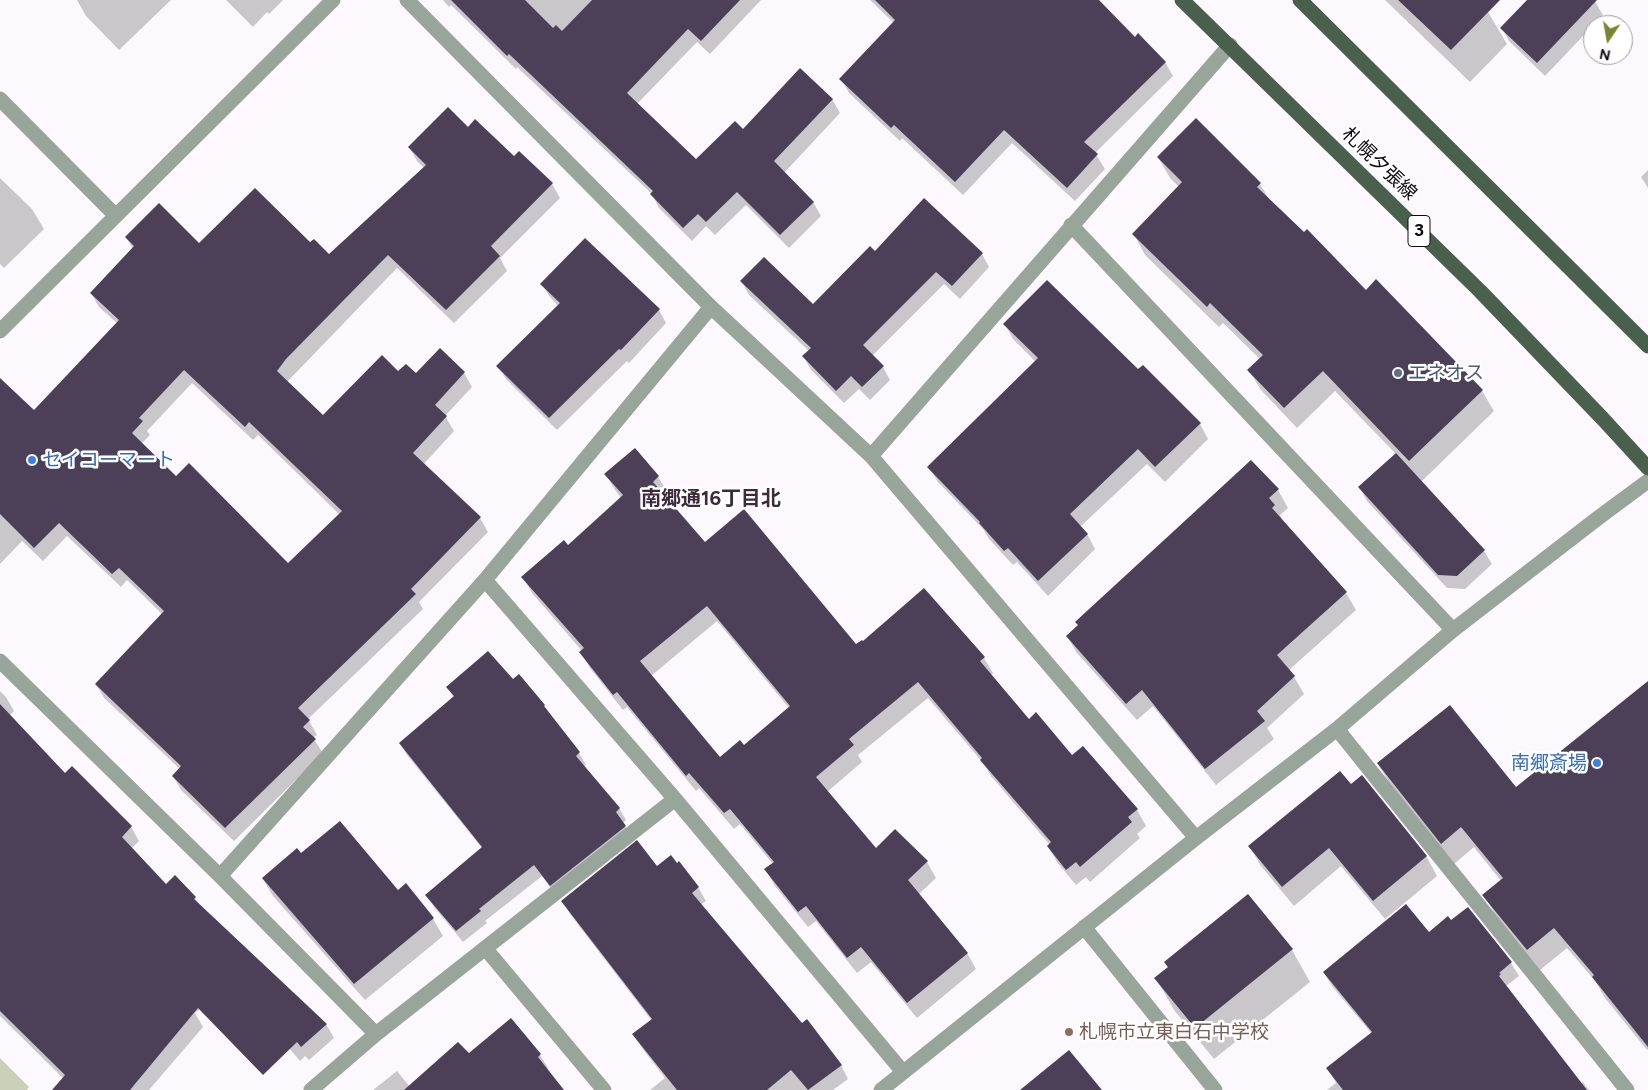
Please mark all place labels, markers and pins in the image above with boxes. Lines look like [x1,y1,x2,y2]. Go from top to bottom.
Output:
place label: エネオス [1408,362,1484,384]
marker: エネオス [1392,367,1404,379]
place label: セイコーマート [42,449,175,471]
marker: セイコーマート [26,454,38,466]
place label: 南郷斎場 [1511,752,1587,774]
marker: 南郷斎場 [1591,757,1603,769]
place label: 札幌市立東白石中学校 [1079,1021,1269,1043]
marker: 札幌市立東白石中学校 [1063,1026,1075,1038]

